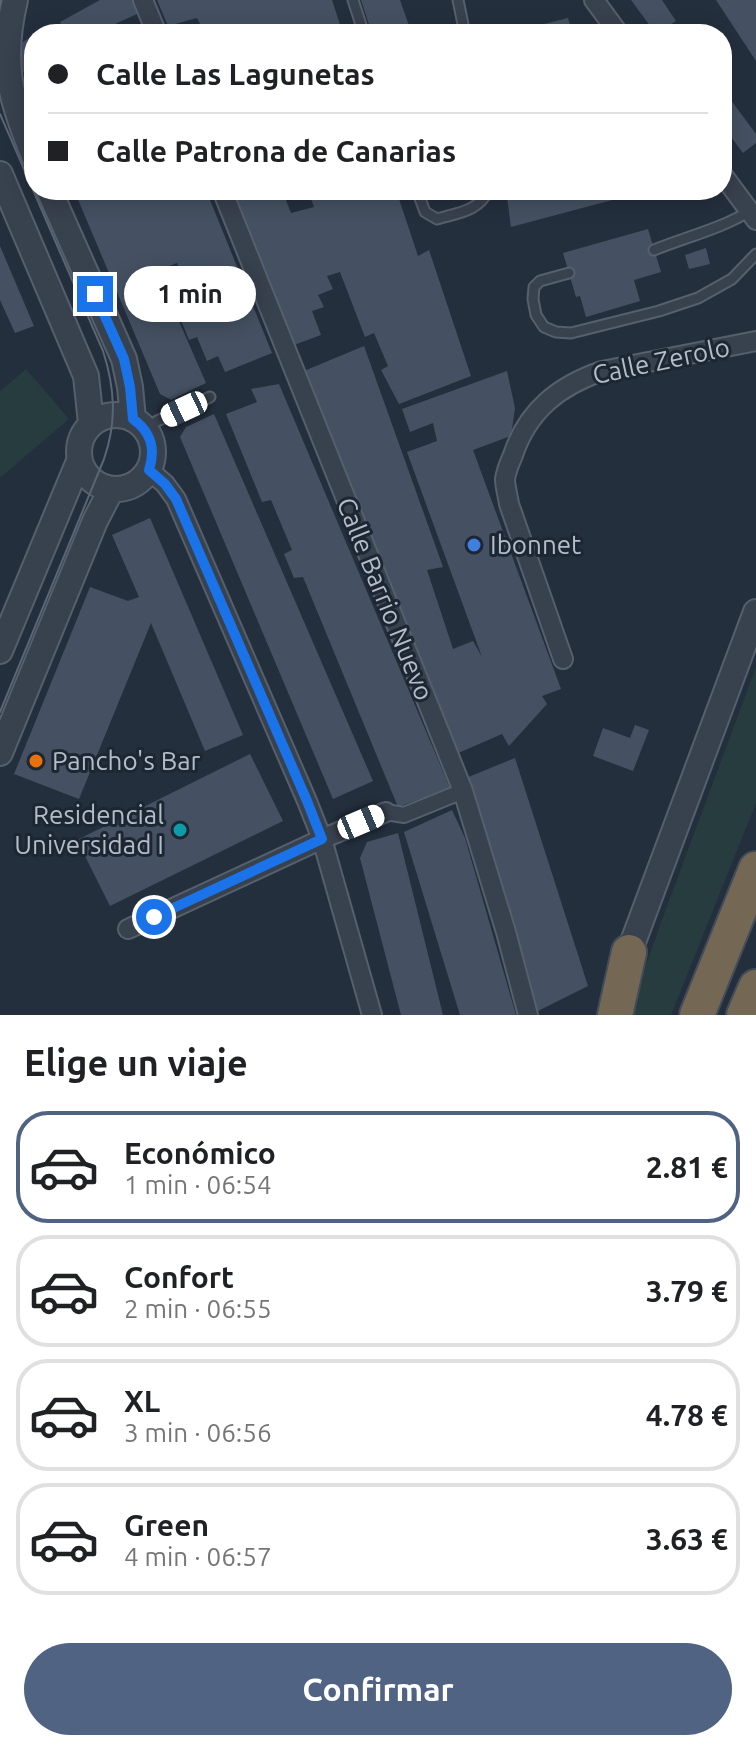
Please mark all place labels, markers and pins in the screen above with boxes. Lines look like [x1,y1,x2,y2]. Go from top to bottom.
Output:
place label: Ibonnet [490,530,581,559]
marker: Ibonnet [465,536,483,554]
place label: Pancho's Bar [52,746,201,775]
marker: Pancho's Bar [27,752,45,770]
place label: Residencial Universidad I [14,800,164,859]
marker: Residencial Universidad I [171,821,189,839]

